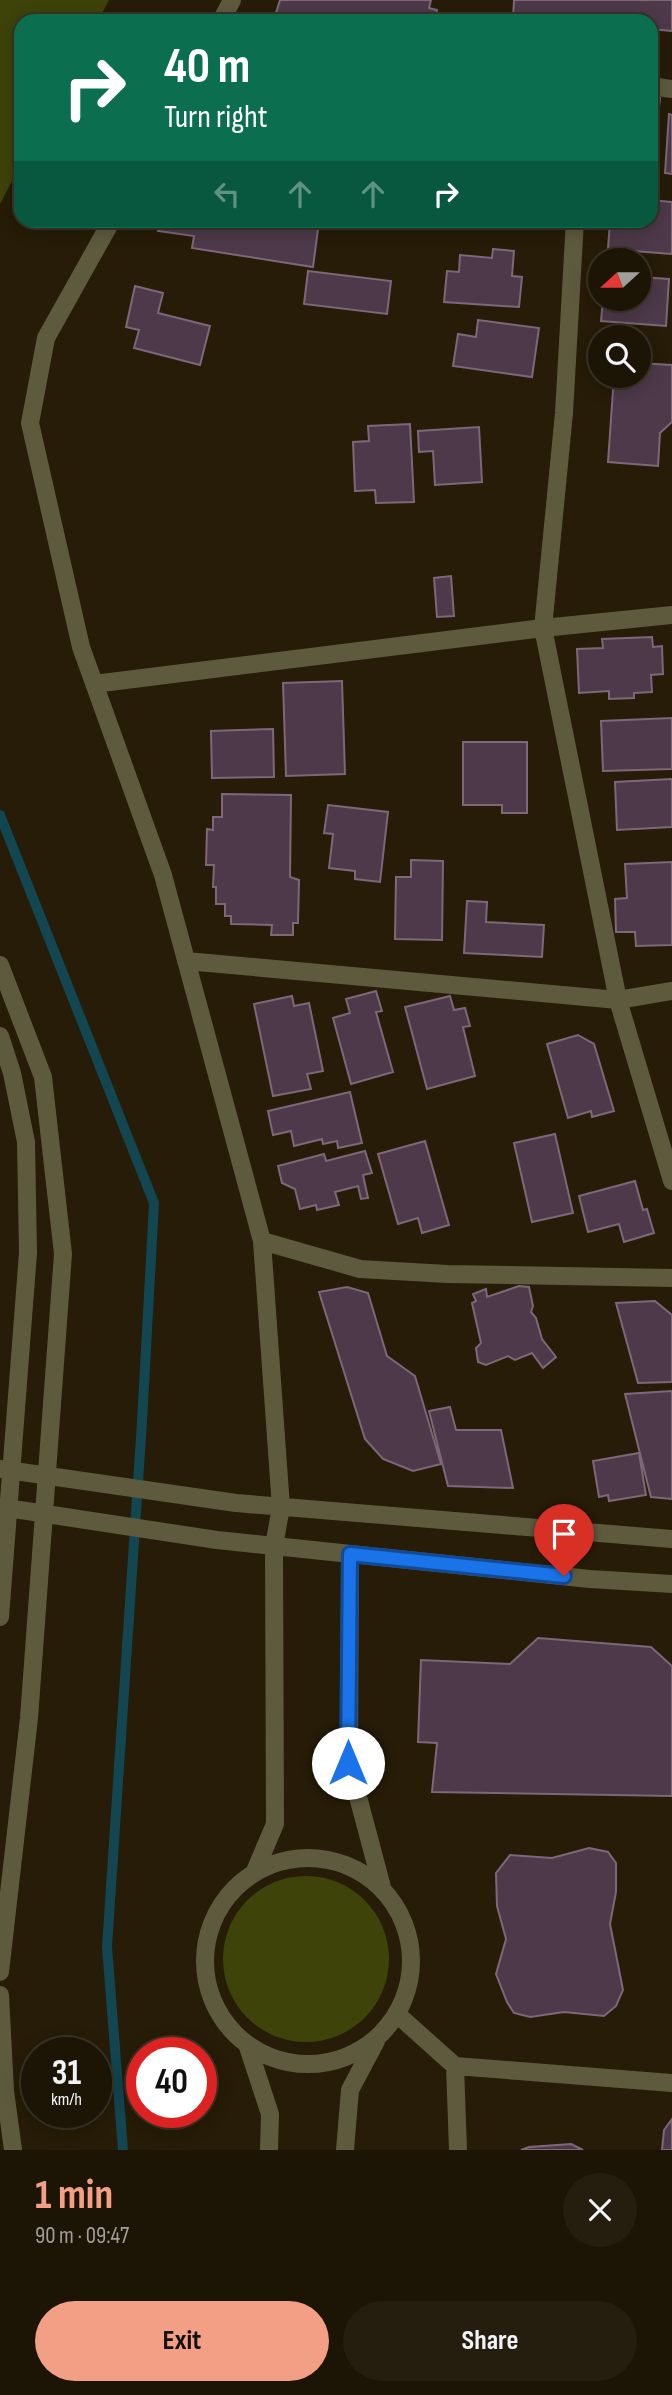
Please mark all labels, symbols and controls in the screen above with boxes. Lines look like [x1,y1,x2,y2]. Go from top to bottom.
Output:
text: 40 m [164,38,250,97]
icon: right [49,42,140,133]
text: Turn right [164,98,268,137]
icon: left [208,175,246,213]
icon: ahead [281,175,319,213]
icon: ahead [354,175,392,213]
icon: right [427,175,465,213]
north arrow [588,248,651,312]
map controls [588,248,651,388]
button: search [588,325,651,388]
pin [534,1504,594,1576]
icon: arrive [545,1515,583,1553]
position arrow [311,1726,385,1800]
speed limit sign: 40 [126,2037,217,2128]
text: 31 [52,2052,81,2095]
text: km/h [51,2089,82,2110]
text: 1 min [35,2170,113,2221]
button: close [563,2173,637,2247]
text: 90 m · 09:47 [35,2222,129,2250]
button: Exit [35,2301,329,2381]
button: Share [343,2301,637,2381]

